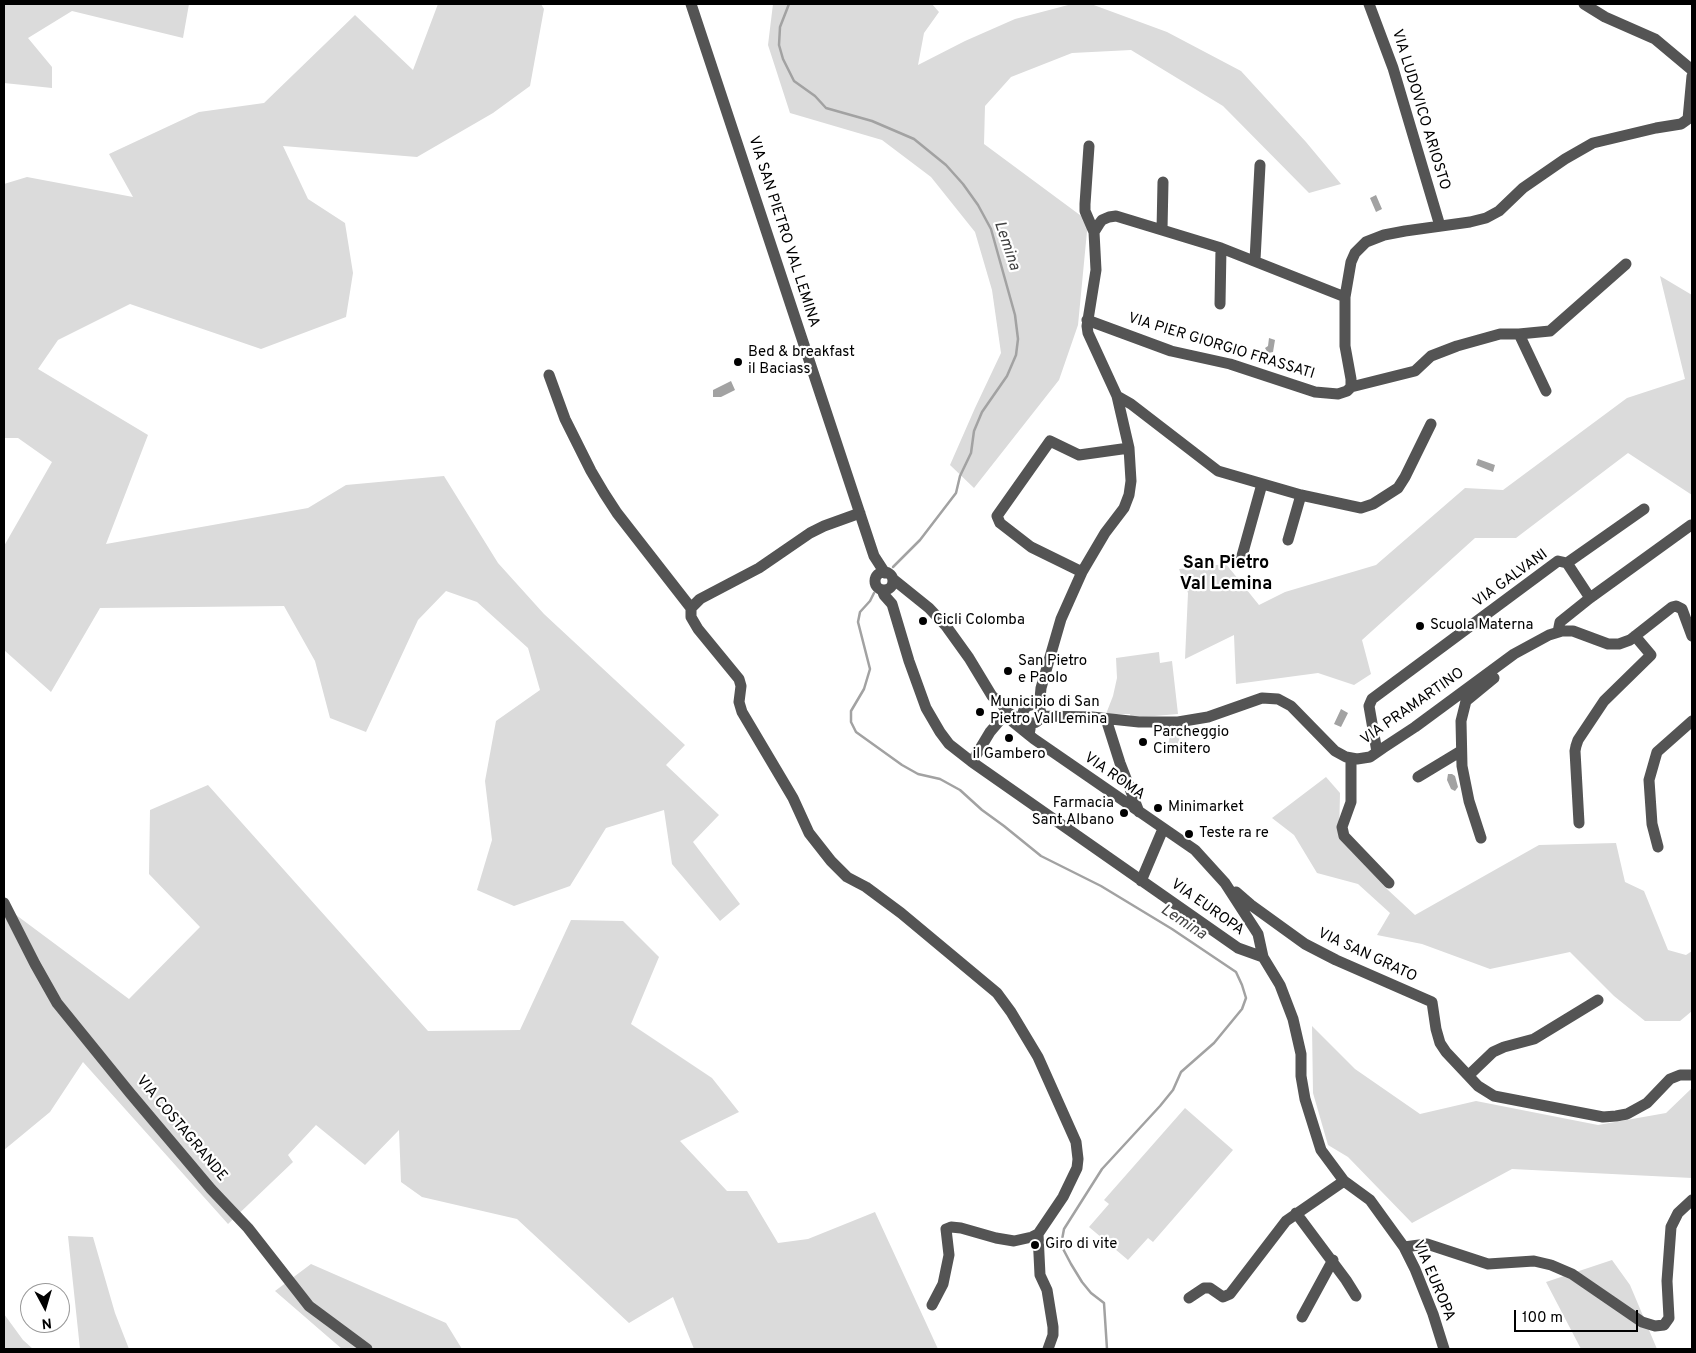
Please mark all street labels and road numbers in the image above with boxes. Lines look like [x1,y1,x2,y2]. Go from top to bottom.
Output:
street label: VIA LUDOVICO ARIOSTO [1387,27,1453,193]
street label: VIA SAN PIETRO VAL LEMINA [744,134,822,330]
street label: VIA PIER GIORGIO FRASSATI [1125,310,1317,384]
street label: VIA GALVANI [1470,546,1552,612]
street label: VIA PRAMARTINO [1358,665,1468,749]
street label: VIA ROMA [1080,749,1148,805]
street label: VIA EUROPA [1167,876,1247,940]
street label: VIA SAN GRATO [1315,925,1419,987]
street label: VIA COSTAGRANDE [132,1072,230,1186]
street label: VIA EUROPA [1408,1238,1458,1324]

